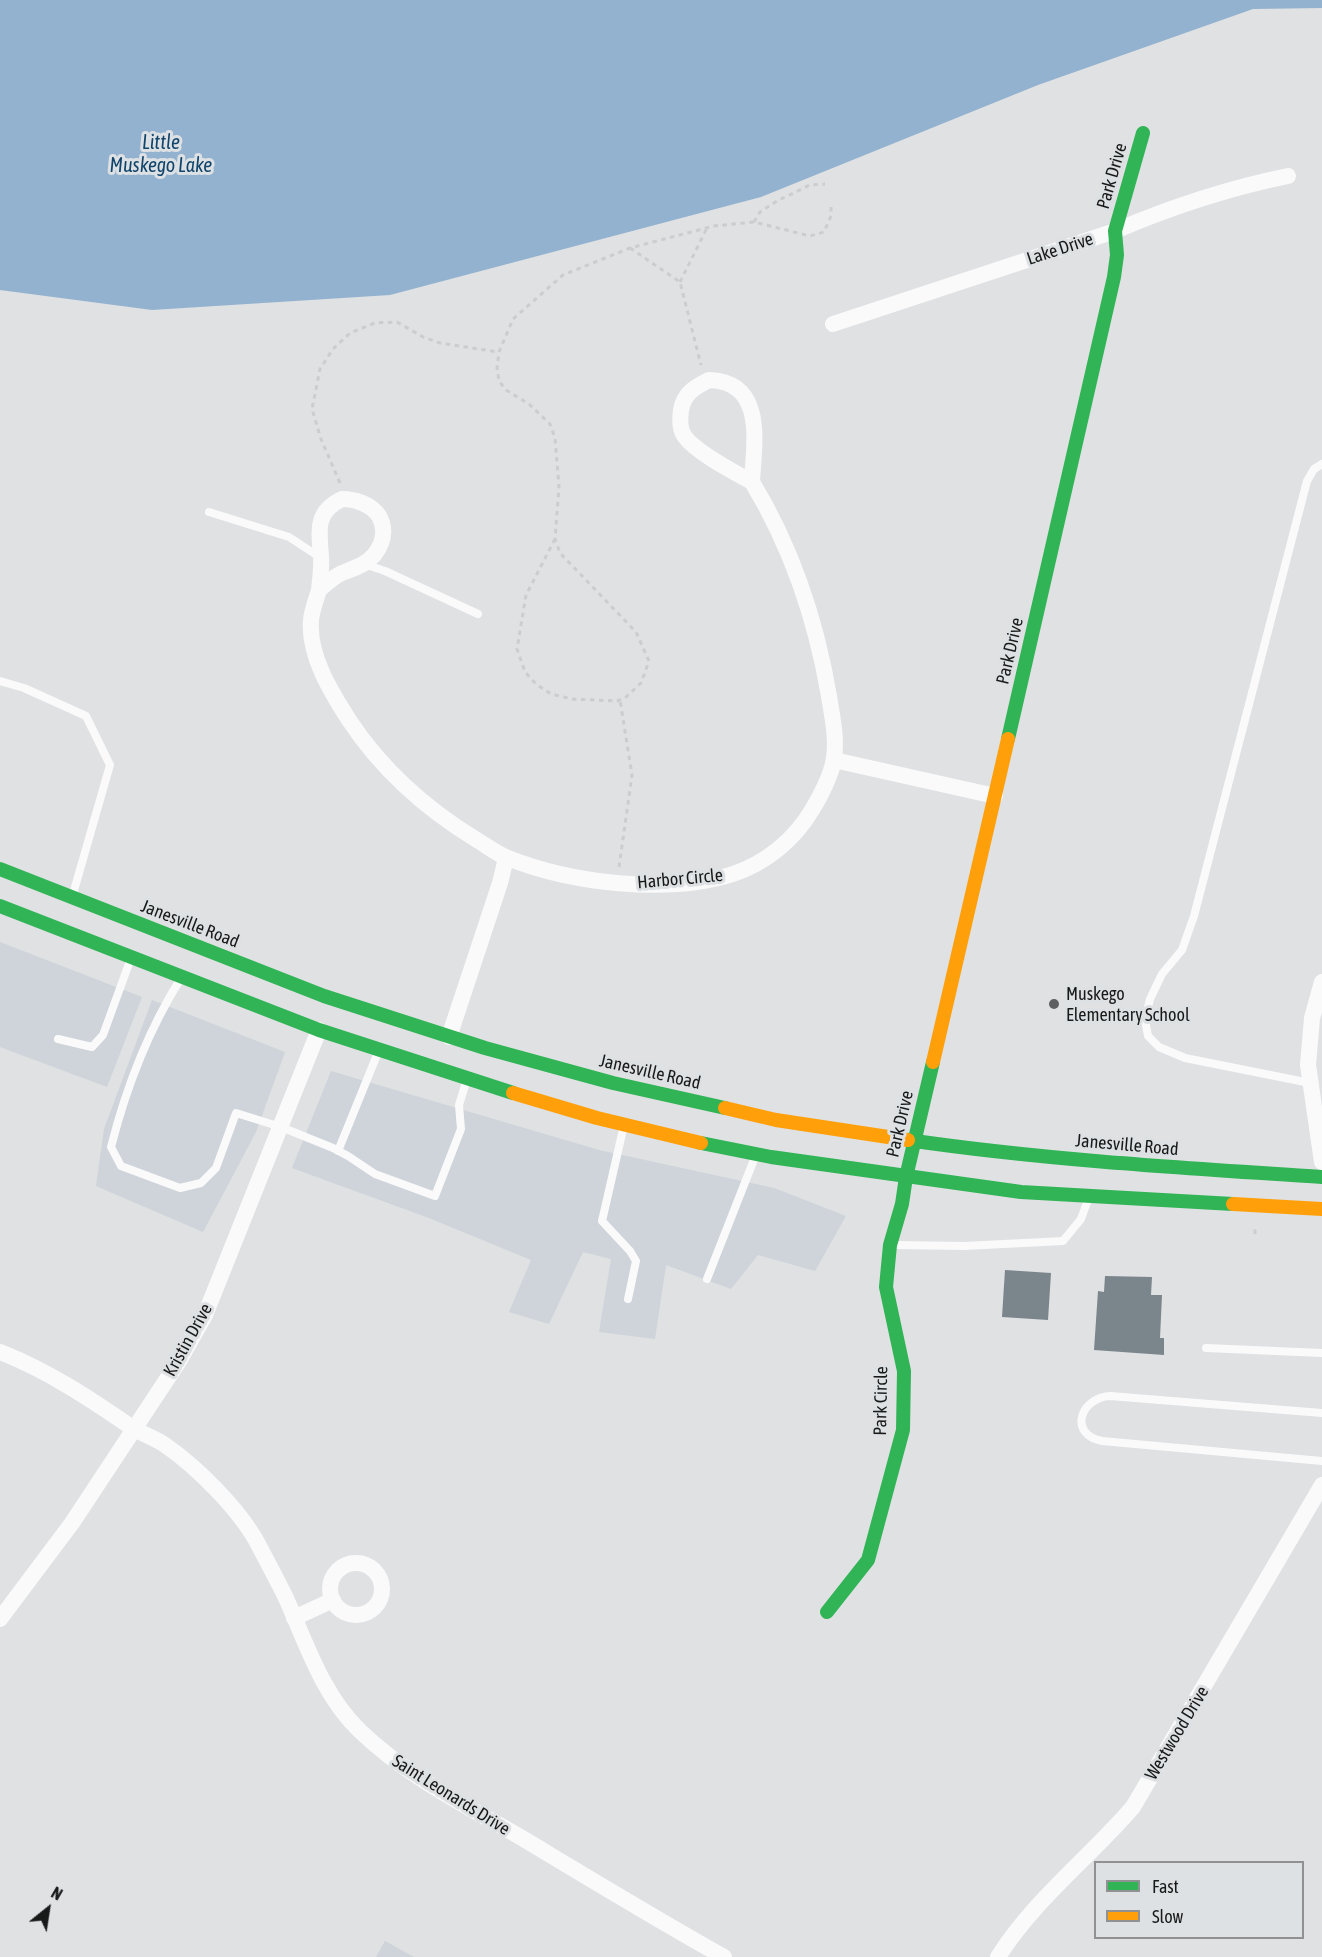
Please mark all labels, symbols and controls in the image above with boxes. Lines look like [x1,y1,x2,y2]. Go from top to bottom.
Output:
water label: Little Muskego Lake [110,131,212,178]
street label: Park Drive [1092,141,1132,211]
street label: Lake Drive [1024,228,1096,270]
street label: Park Drive [992,616,1028,686]
street label: Harbor Circle [636,864,724,894]
street label: Janesville Road [138,895,242,953]
place label: Muskego Elementary School [1066,983,1190,1026]
marker: Muskego Elementary School [1047,997,1061,1011]
street label: Janesville Road [597,1050,703,1094]
street label: Park Drive [882,1089,918,1159]
street label: Janesville Road [1075,1130,1179,1160]
street label: Kristin Drive [159,1300,217,1380]
street label: Park Circle [870,1366,892,1436]
street label: Westwood Drive [1141,1682,1213,1784]
street label: Saint Leonards Drive [388,1750,514,1840]
legend [1094,1861,1304,1939]
text: Fast [1152,1876,1179,1897]
north arrow [18,1879,78,1939]
text: N [48,1883,66,1904]
text: Slow [1152,1906,1183,1927]

